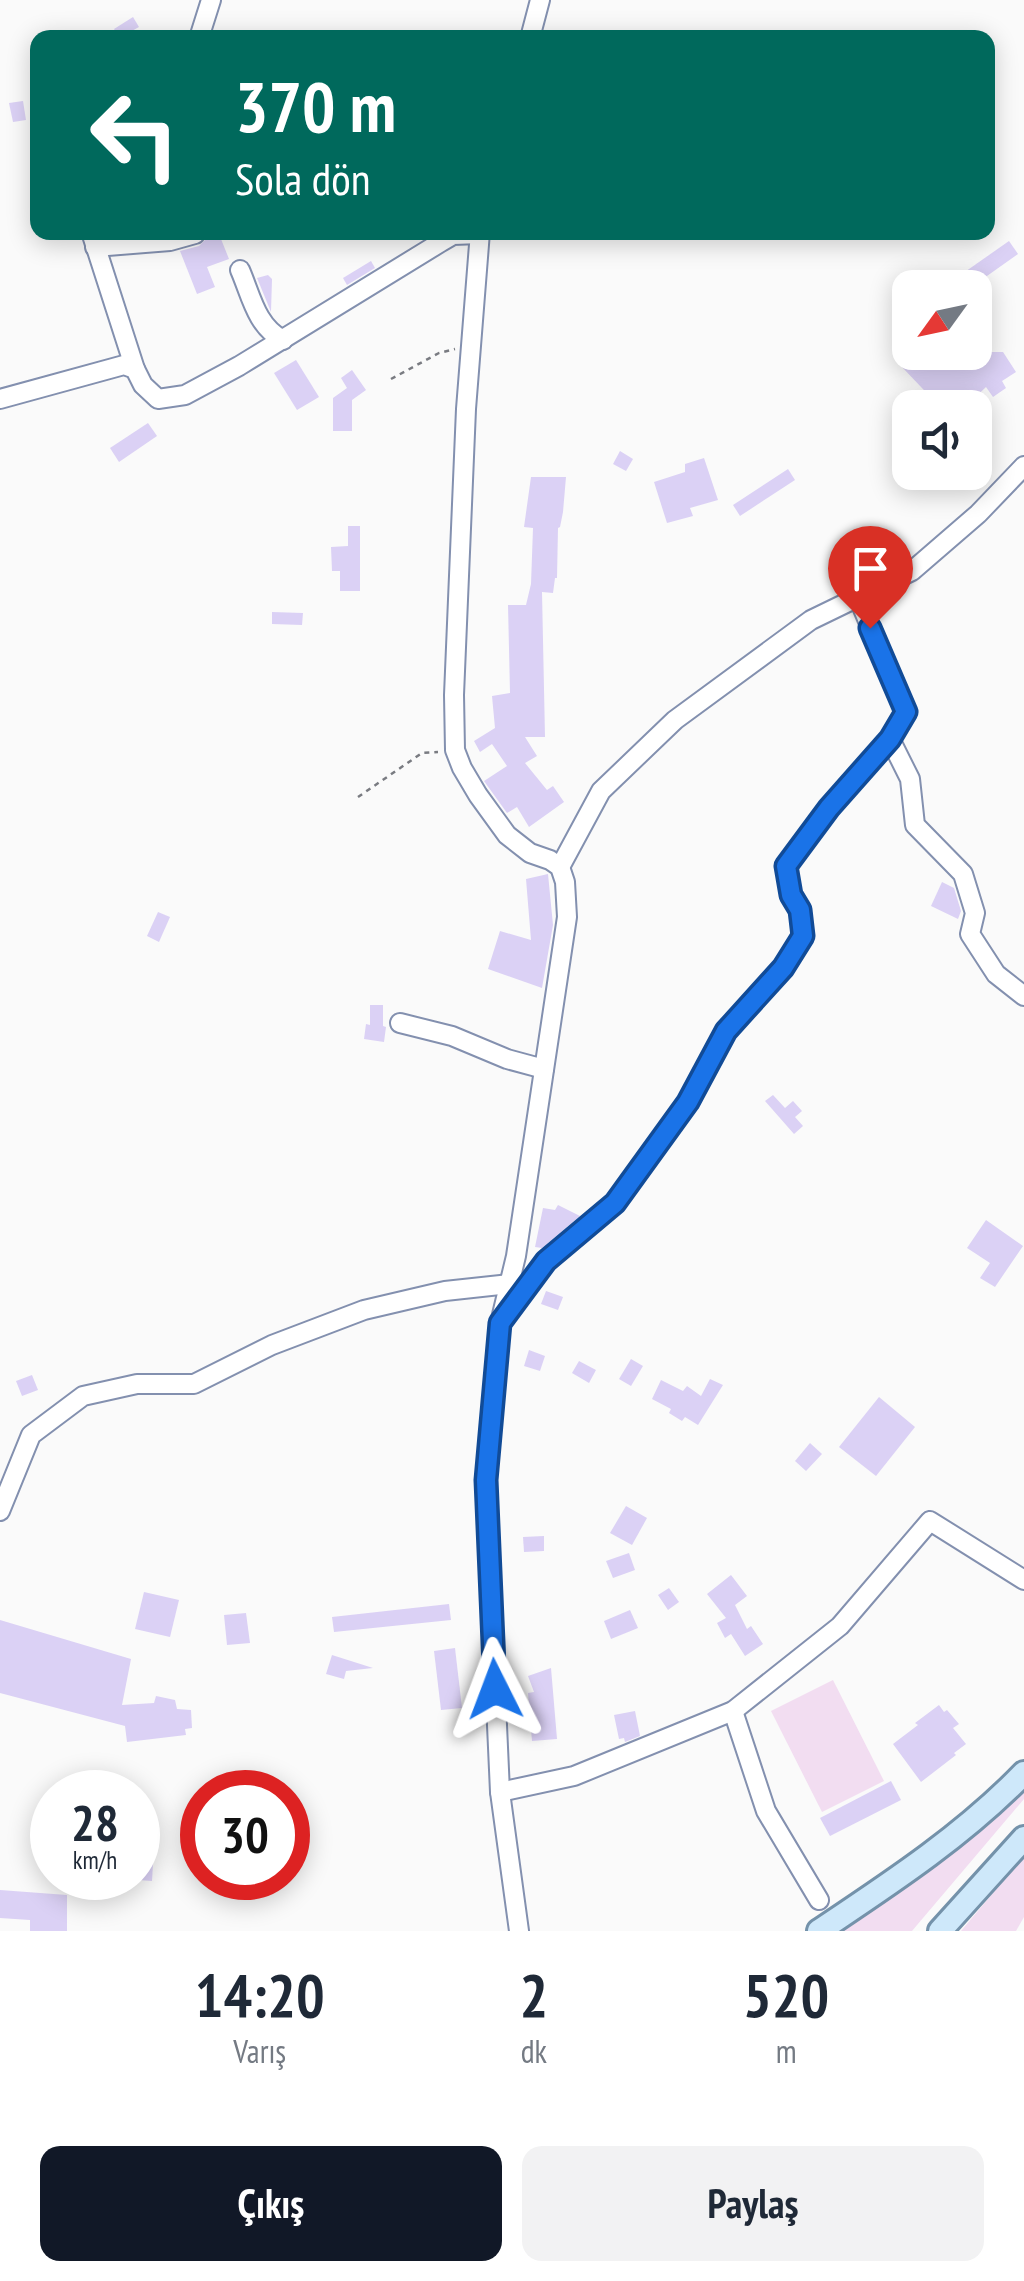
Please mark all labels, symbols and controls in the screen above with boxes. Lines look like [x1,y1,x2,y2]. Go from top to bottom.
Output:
text: 370 m [235,61,396,151]
icon: left [70,70,200,200]
text: Sola dön [235,149,370,207]
north arrow [892,270,992,370]
map controls [892,270,992,490]
button: sound [892,390,992,490]
pin [828,526,913,629]
icon: arrive [843,541,898,596]
position arrow [443,1637,547,1741]
speed limit sign: 30 [180,1770,310,1900]
text: 28 [71,1790,119,1855]
text: km/h [73,1844,117,1876]
text: 14:20 [195,1956,325,2034]
text: 2 [520,1956,548,2034]
text: 520 [743,1956,829,2034]
text: Varış [233,2030,286,2072]
text: dk [521,2030,547,2072]
text: m [776,2030,796,2072]
button: Çıkış [40,2146,502,2261]
button: Paylaş [522,2146,984,2261]

